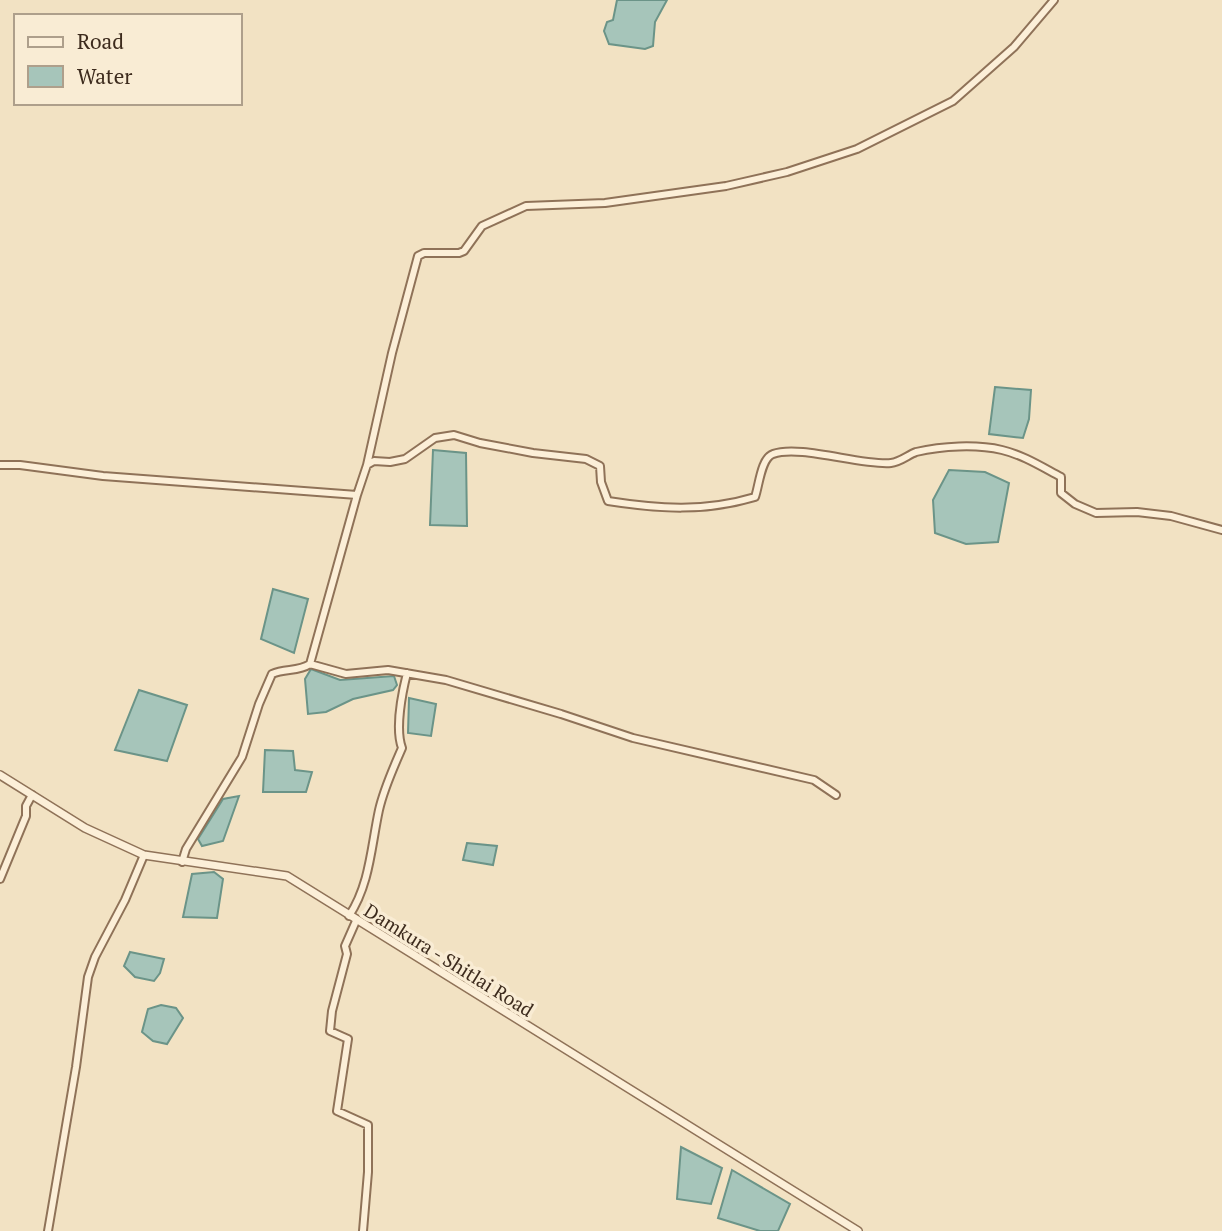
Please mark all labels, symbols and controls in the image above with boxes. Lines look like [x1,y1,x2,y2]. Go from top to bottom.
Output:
legend [14,14,242,105]
text: Road [77,27,124,55]
text: Water [77,62,132,90]
street label: Damkura - Shitlai Road [360,897,539,1022]

